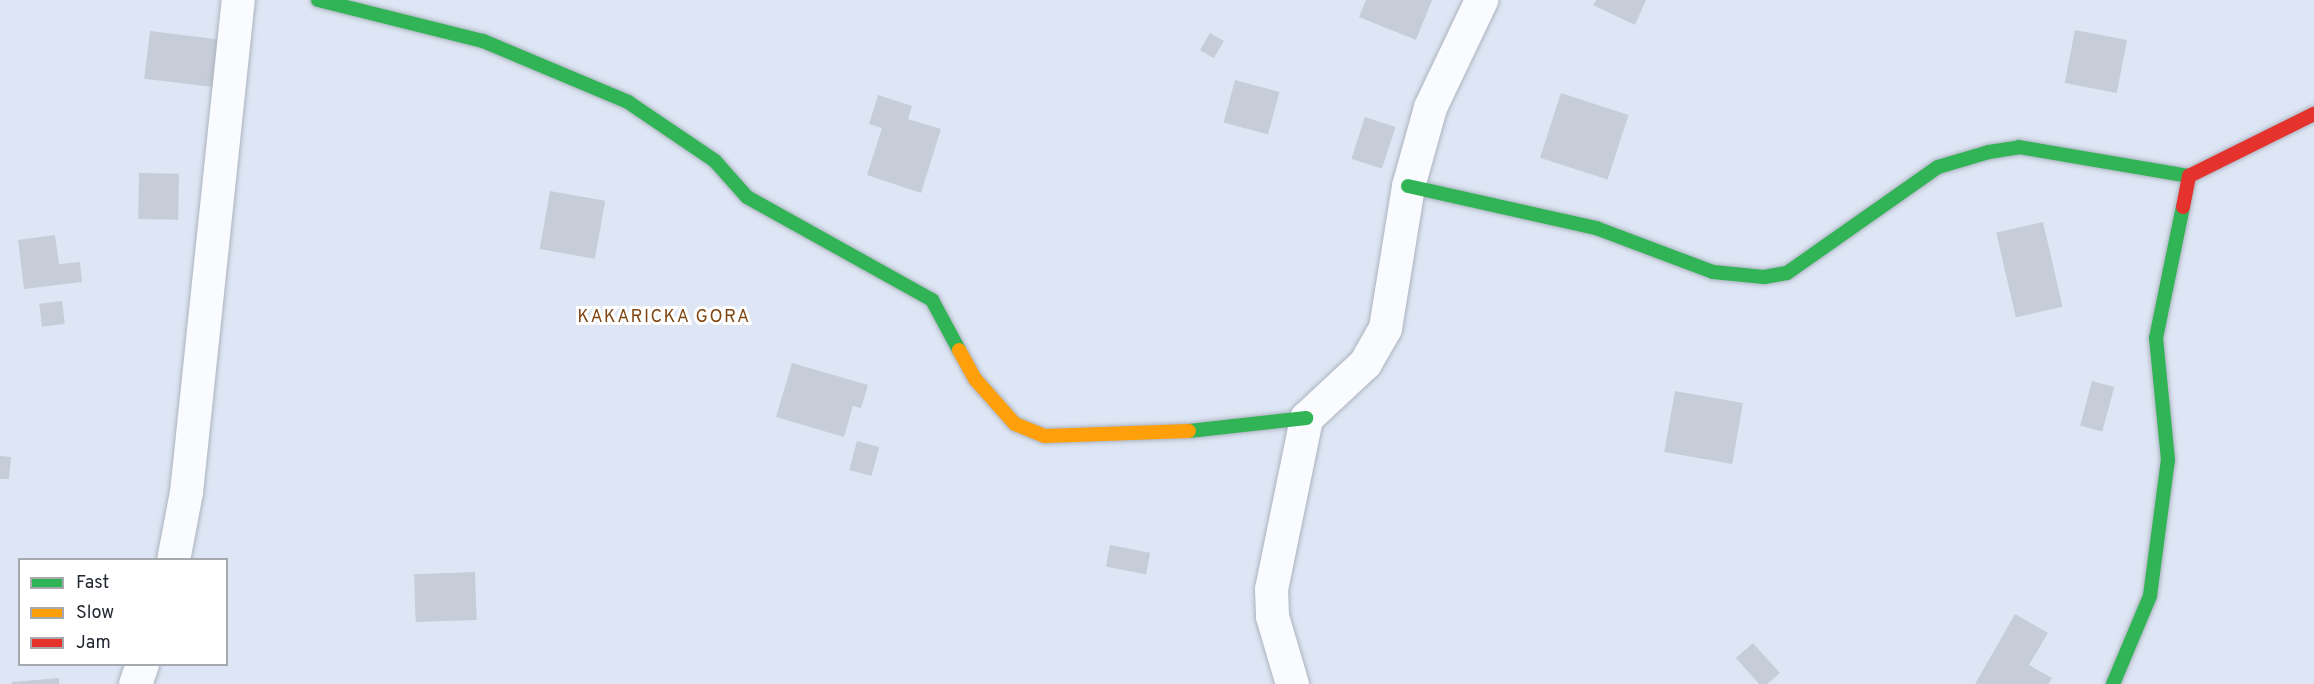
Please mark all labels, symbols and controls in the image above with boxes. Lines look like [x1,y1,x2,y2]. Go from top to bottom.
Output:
district label: KAKARICKA GORA [577,307,751,329]
legend [18,558,228,666]
text: Fast [76,572,109,595]
text: Slow [76,602,114,625]
text: Jam [76,632,111,655]

